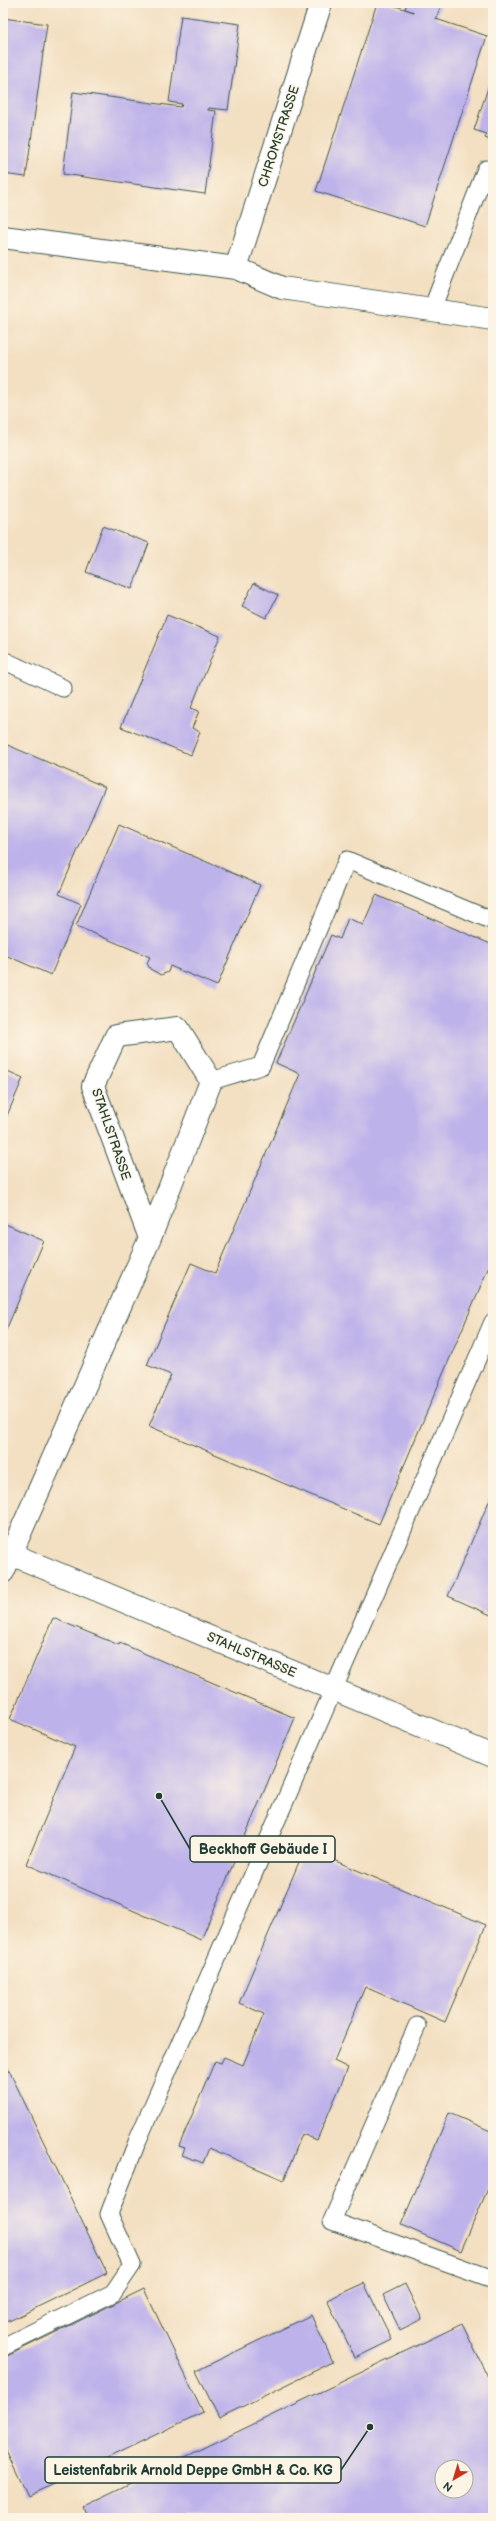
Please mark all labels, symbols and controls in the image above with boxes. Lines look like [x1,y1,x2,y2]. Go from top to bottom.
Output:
street label: CHROMSTRASSE [255,83,303,189]
street label: STAHLSTRASSE [88,1086,134,1183]
street label: STAHLSTRASSE [204,1629,299,1681]
callout: Beckhoff Gebäude I [190,1836,335,1862]
text: Beckhoff Gebäude I [199,1841,327,1858]
callout: Leistenfabrik Arnold Deppe GmbH & Co. KG [45,2457,341,2483]
north arrow [434,2459,474,2499]
text: Leistenfabrik Arnold Deppe GmbH & Co. KG [53,2462,333,2479]
text: N [441,2479,455,2494]

